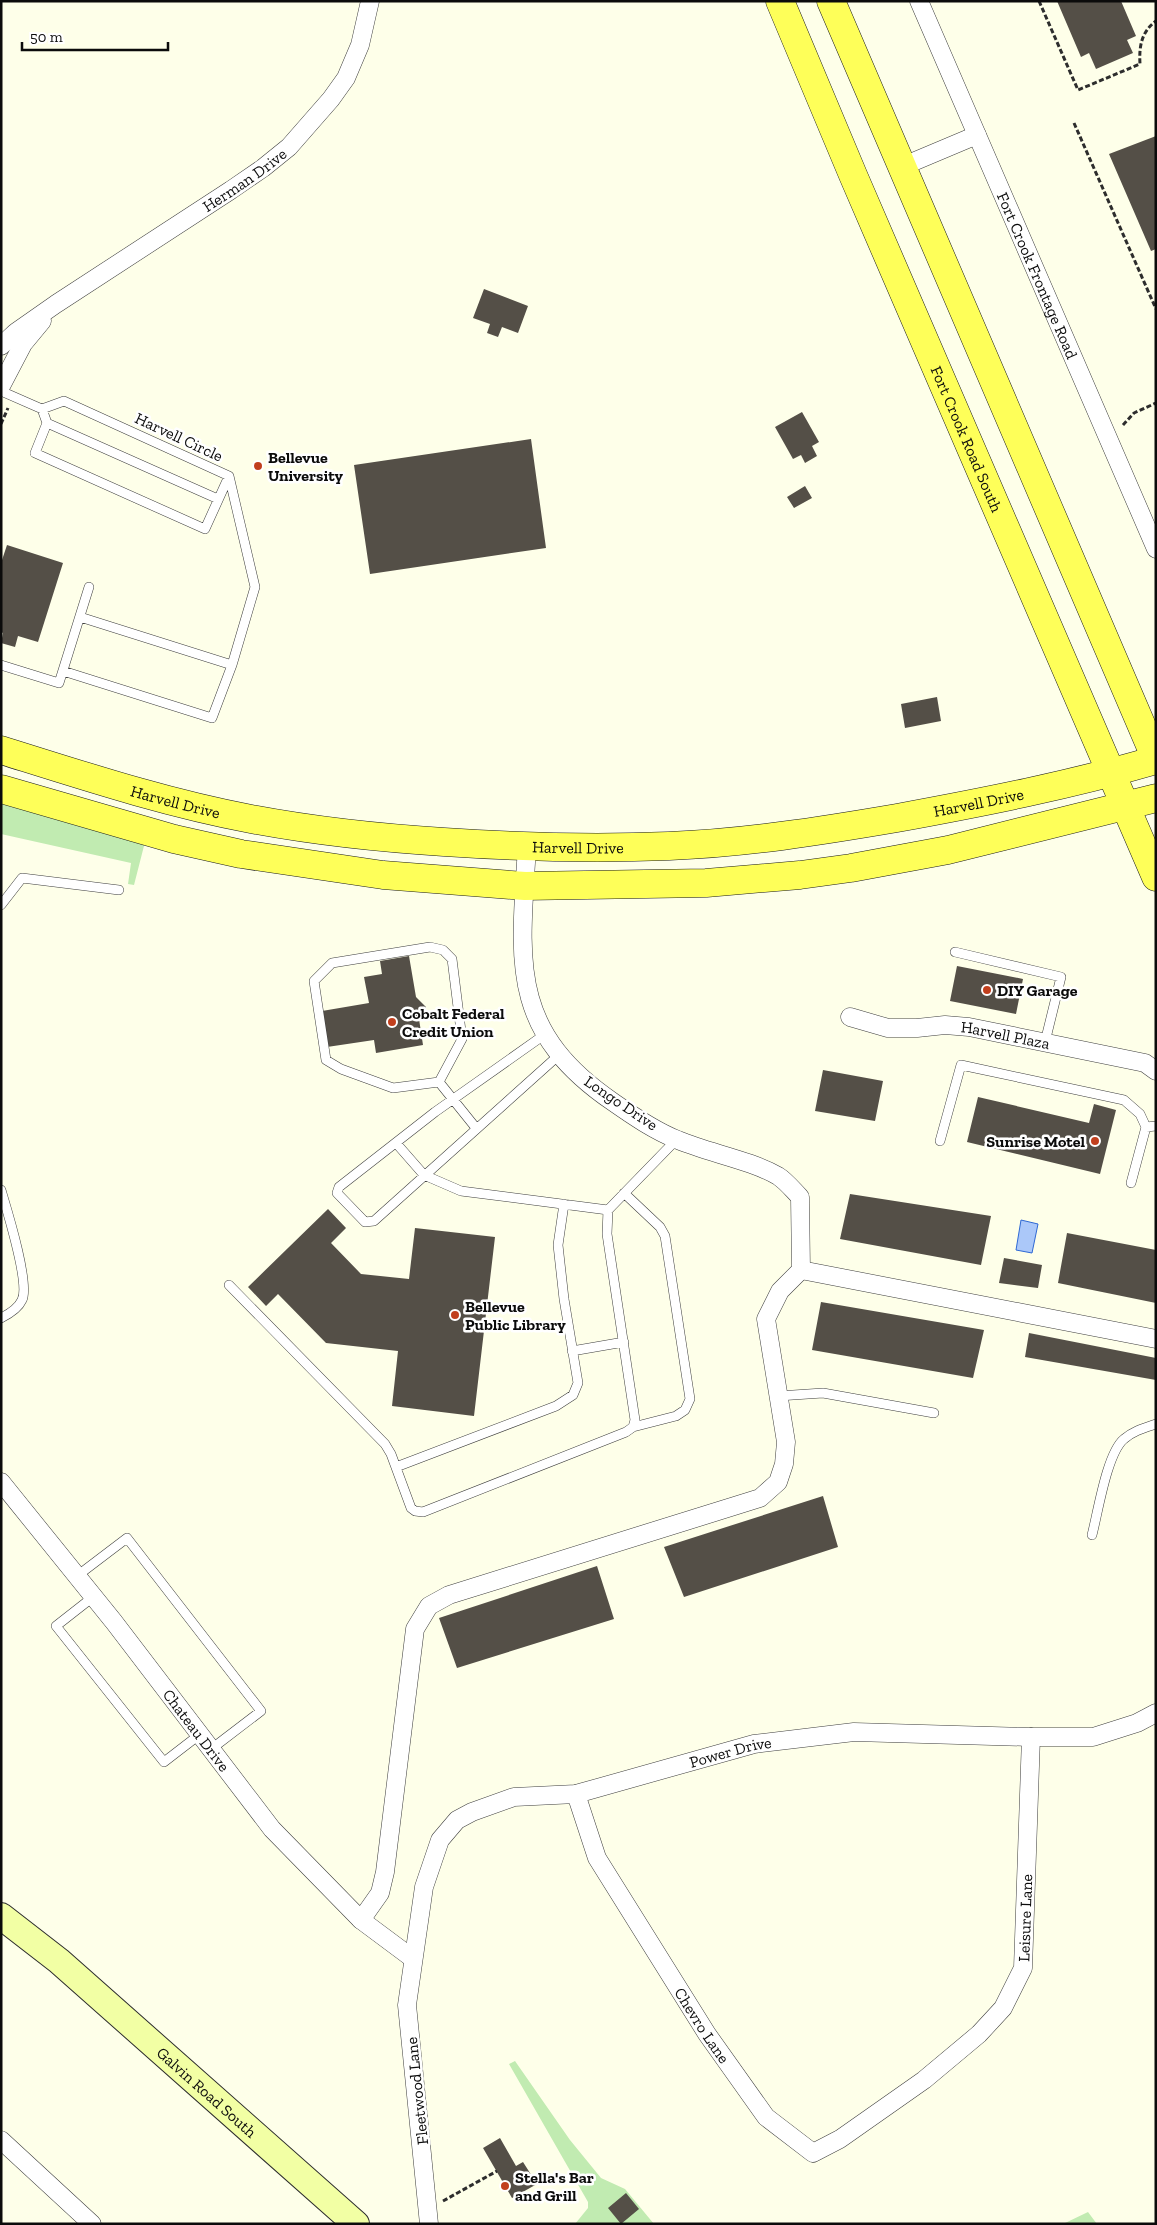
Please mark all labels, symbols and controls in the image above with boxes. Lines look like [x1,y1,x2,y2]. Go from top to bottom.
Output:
scale bar [22,20,169,52]
text: 50 m [30,28,63,46]
street label: Herman Drive [199,144,290,216]
street label: Fort Crook Frontage Road [993,189,1082,362]
street label: Fort Crook Road South [927,363,1007,515]
street label: Harvell Circle [132,408,226,466]
place label: Bellevue University [268,448,343,485]
marker: Bellevue University [252,460,264,472]
street label: Harvell Drive [129,781,222,822]
street label: Harvell Drive [932,784,1025,821]
street label: Harvell Drive [532,837,624,857]
place label: DIY Garage [997,981,1078,1000]
marker: DIY Garage [981,984,993,996]
place label: Cobalt Federal Credit Union [402,1004,505,1041]
marker: Cobalt Federal Credit Union [386,1016,398,1028]
street label: Harvell Plaza [960,1017,1052,1053]
street label: Longo Drive [581,1072,661,1134]
place label: Sunrise Motel [986,1132,1085,1151]
marker: Sunrise Motel [1089,1135,1101,1147]
place label: Bellevue Public Library [465,1297,566,1334]
marker: Bellevue Public Library [449,1309,461,1321]
street label: Chateau Drive [159,1685,234,1775]
street label: Power Drive [687,1732,772,1771]
street label: Leisure Lane [1014,1874,1036,1962]
street label: Chevro Lane [671,1984,734,2067]
street label: Fleetwood Lane [402,2036,432,2146]
street label: Galvin Road South [153,2043,261,2141]
place label: Stella's Bar and Grill [515,2168,594,2205]
marker: Stella's Bar and Grill [499,2180,511,2192]

